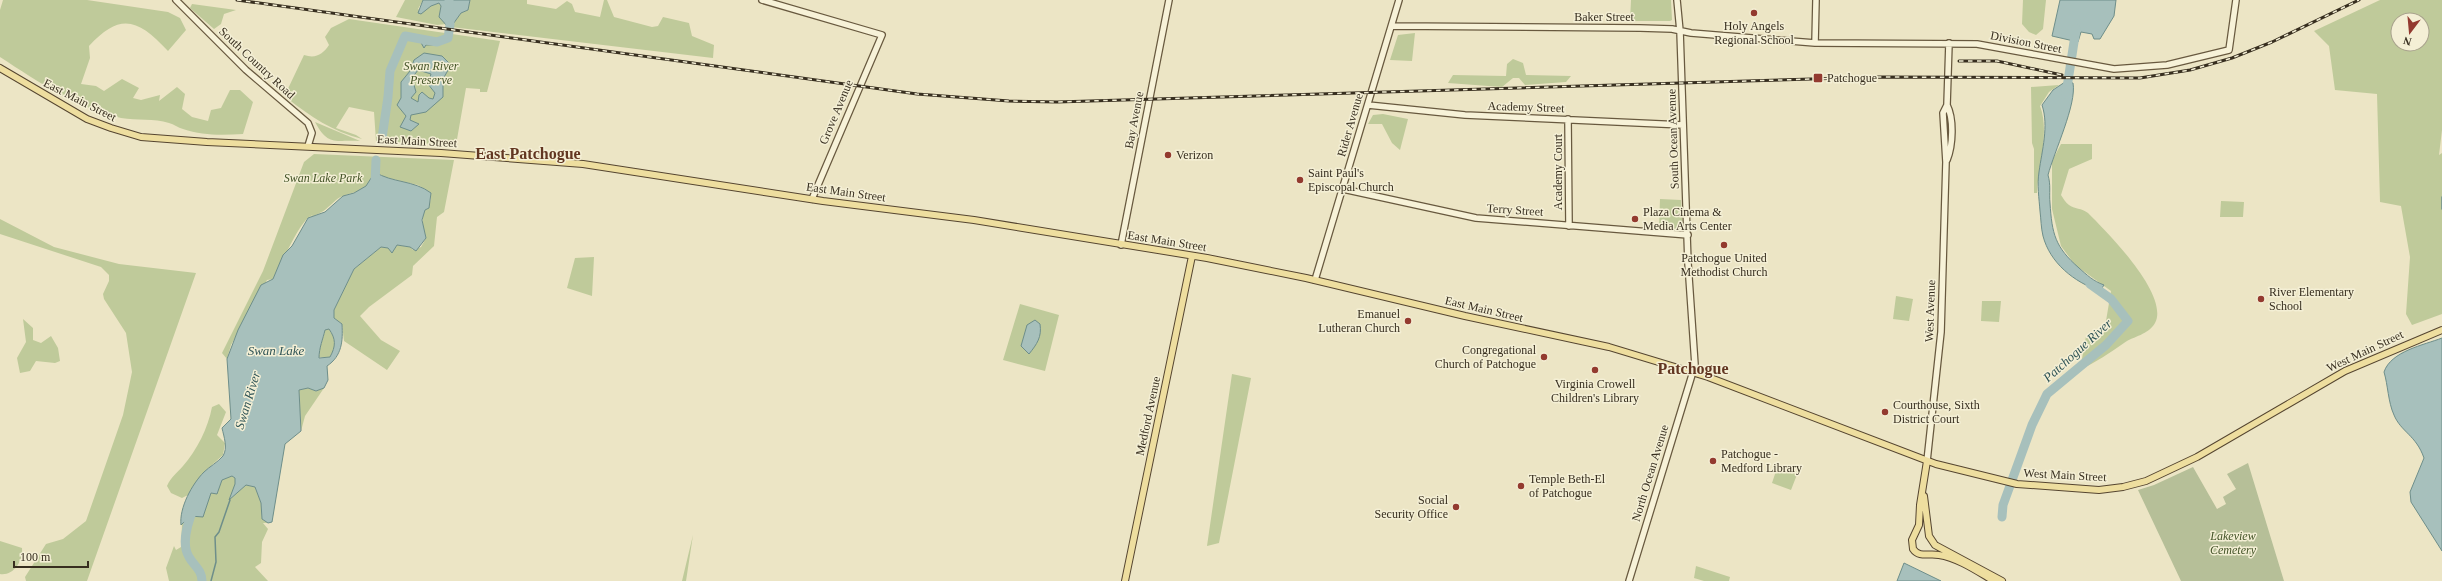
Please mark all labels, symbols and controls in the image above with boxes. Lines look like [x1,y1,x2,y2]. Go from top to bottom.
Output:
marker: Holy Angels Regional School [1749,8,1759,18]
street label: Baker Street [1574,10,1634,24]
north arrow [2390,12,2430,52]
place label: Holy Angels Regional School [1714,19,1794,47]
street label: South Country Road [216,24,298,102]
street label: Division Street [1989,28,2063,56]
text: N [2402,35,2413,48]
park label: Swan River Preserve [404,59,459,87]
place label: Patchogue [1827,71,1877,85]
marker: Patchogue [1812,72,1824,84]
street label: East Main Street [41,76,119,125]
street label: Grove Avenue [816,78,856,146]
street label: South Ocean Avenue [1664,89,1682,189]
street label: Bay Avenue [1122,90,1146,150]
street label: Rider Avenue [1334,92,1366,158]
street label: Academy Street [1487,99,1565,115]
street label: East Main Street [377,132,458,150]
street label: Academy Court [1551,133,1565,210]
district label: East Patchogue [475,145,581,163]
place label: Verizon [1176,148,1213,162]
marker: Verizon [1163,150,1173,160]
place label: Saint Paul's Episcopal Church [1308,166,1394,194]
park label: Swan Lake Park [284,171,363,185]
marker: Saint Paul's Episcopal Church [1295,175,1305,185]
street label: East Main Street [805,180,887,205]
street label: Terry Street [1486,201,1544,219]
place label: Plaza Cinema & Media Arts Center [1643,205,1732,233]
marker: Plaza Cinema & Media Arts Center [1630,214,1640,224]
street label: East Main Street [1126,228,1208,254]
marker: Patchogue United Methodist Church [1719,240,1729,250]
place label: Patchogue United Methodist Church [1681,251,1768,279]
street label: West Avenue [1922,280,1938,342]
place label: River Elementary School [2269,285,2354,313]
street label: East Main Street [1443,293,1525,325]
marker: River Elementary School [2256,294,2266,304]
place label: Emanuel Lutheran Church [1318,307,1401,335]
water label: Patchogue River [2039,315,2115,386]
marker: Emanuel Lutheran Church [1403,316,1413,326]
street label: West Main Street [2324,327,2406,375]
water label: Swan Lake [248,343,305,358]
place label: Congregational Church of Patchogue [1435,343,1537,371]
marker: Congregational Church of Patchogue [1539,352,1549,362]
district label: Patchogue [1657,360,1729,378]
marker: Virginia Crowell Children's Library [1590,365,1600,375]
water label: Swan River [232,369,264,431]
street label: Medford Avenue [1133,375,1163,457]
place label: Virginia Crowell Children's Library [1551,377,1639,405]
place label: Courthouse, Sixth District Court [1893,398,1980,426]
marker: Courthouse, Sixth District Court [1880,407,1890,417]
street label: North Ocean Avenue [1629,423,1671,523]
place label: Patchogue - Medford Library [1721,447,1802,475]
marker: Patchogue - Medford Library [1708,456,1718,466]
street label: West Main Street [2023,466,2107,484]
place label: Temple Beth-El of Patchogue [1529,472,1606,500]
marker: Temple Beth-El of Patchogue [1516,481,1526,491]
place label: Social Security Office [1375,493,1449,521]
marker: Social Security Office [1451,502,1461,512]
park label: Lakeview Cemetery [2209,529,2257,557]
scale bar [14,543,88,569]
text: 100 m [20,550,51,564]

